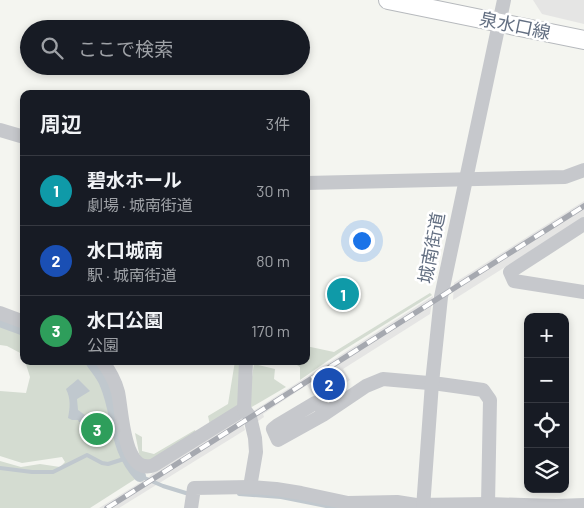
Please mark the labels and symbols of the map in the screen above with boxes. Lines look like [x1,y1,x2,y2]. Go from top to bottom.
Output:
street label: 泉水口線 [478,7,553,43]
street label: 城南街道 [413,210,449,285]
your location [349,228,375,254]
pin: 1 [327,275,359,313]
pin: 2 [313,365,345,403]
pin: 3 [81,410,113,448]

